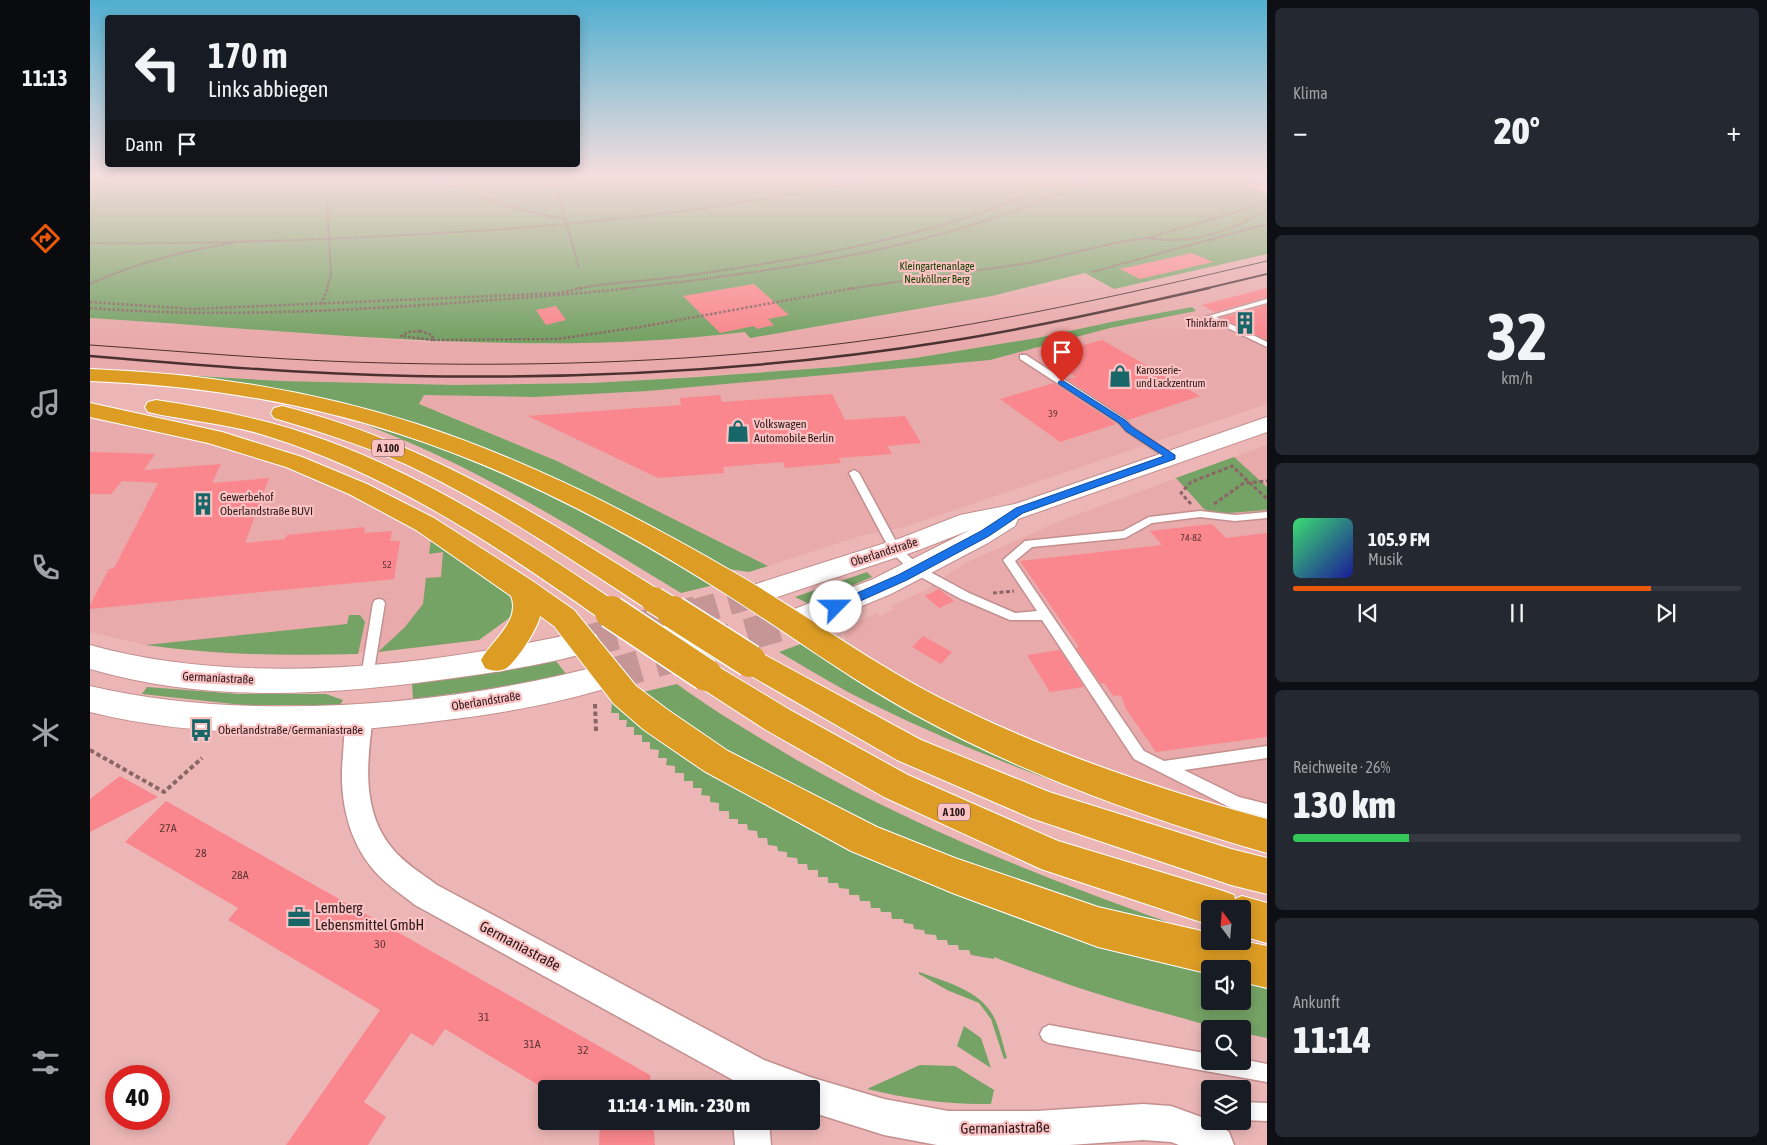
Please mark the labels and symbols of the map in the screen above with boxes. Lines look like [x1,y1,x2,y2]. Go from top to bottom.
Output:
park label: Kleingartenanlage Neuköllner Berg [899,260,975,285]
building icon: Thinkfarm [1232,310,1258,336]
place label: Thinkfarm [1186,317,1228,329]
pin [1041,331,1083,382]
shop icon: Karosserie- und Lackzentrum [1107,363,1133,389]
place label: Karosserie- und Lackzentrum [1136,364,1206,389]
house number: 39 [1048,408,1058,419]
place label: Volkswagen Automobile Berlin [754,417,834,445]
shop icon: Volkswagen Automobile Berlin [725,418,751,444]
road number: A 100 [372,439,404,456]
place label: Gewerbehof Oberlandstraße BUVI [220,490,313,518]
building icon: Gewerbehof Oberlandstraße BUVI [190,491,216,517]
house number: 74-82 [1180,532,1202,543]
street label: Oberlandstraße [849,535,919,569]
house number: 52 [382,559,392,570]
position arrow [809,580,861,632]
street label: Germaniastraße [182,669,254,687]
street label: Oberlandstraße [451,689,521,713]
bus stop icon: Oberlandstraße/Germaniastraße [188,717,214,743]
place label: Oberlandstraße/Germaniastraße [218,723,363,737]
road number: A 100 [938,804,970,820]
house number: 27A [159,821,177,835]
house number: 28 [195,846,207,860]
house number: 28A [231,868,249,882]
place label: Lemberg Lebensmittel GmbH [315,899,424,933]
north arrow [1201,900,1251,950]
office icon: Lemberg Lebensmittel GmbH [286,904,312,930]
street label: Germaniastraße [477,917,564,974]
house number: 30 [374,937,386,951]
house number: 31 [478,1010,490,1024]
house number: 31A [523,1037,541,1051]
house number: 32 [577,1043,589,1057]
speed limit sign: 40 [105,1065,170,1130]
street label: Germaniastraße [960,1118,1050,1137]

